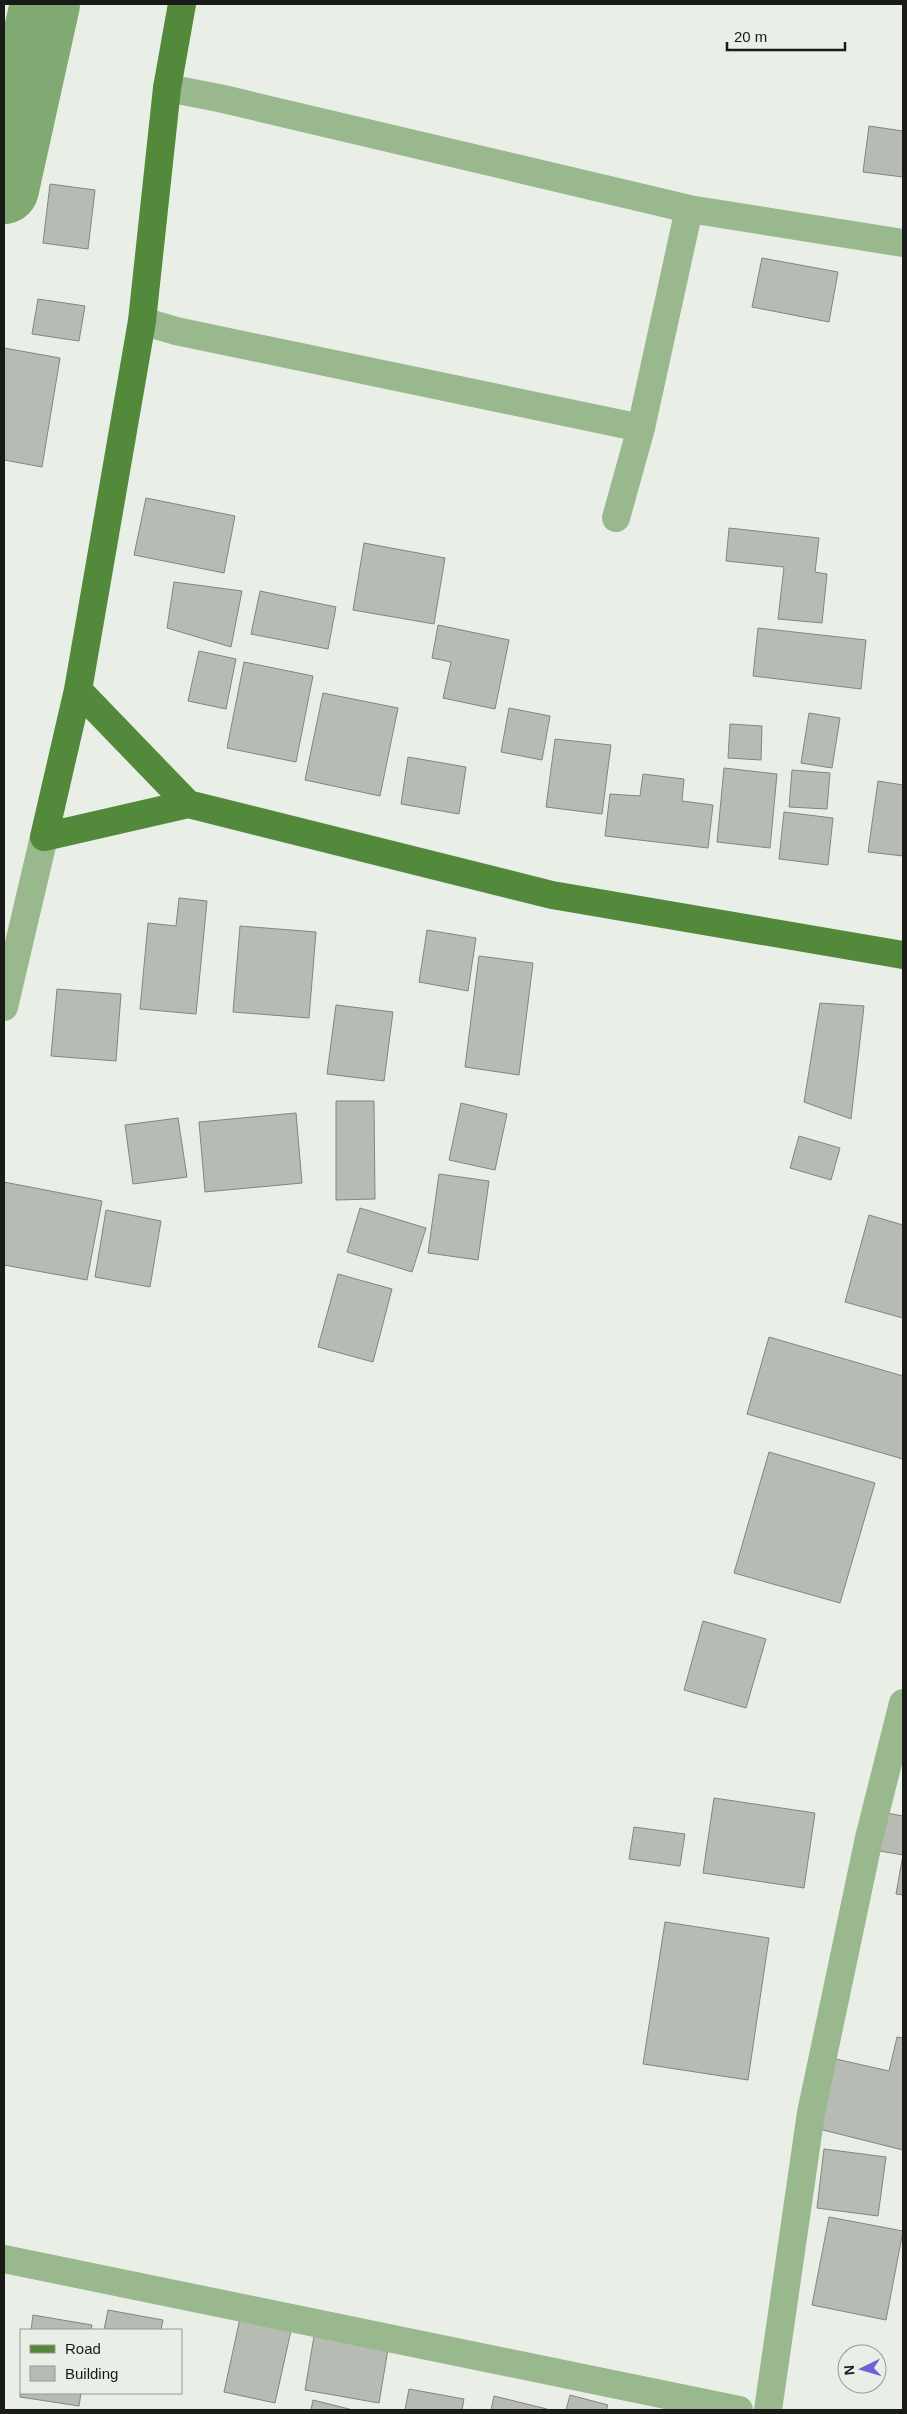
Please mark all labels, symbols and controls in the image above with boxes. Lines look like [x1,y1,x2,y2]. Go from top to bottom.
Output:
scale bar [727,20,844,52]
text: 20 m [734,28,767,45]
legend [20,2329,182,2394]
text: Road [65,2340,101,2357]
north arrow [837,2344,887,2394]
text: N [841,2364,857,2376]
text: Building [65,2365,118,2382]

